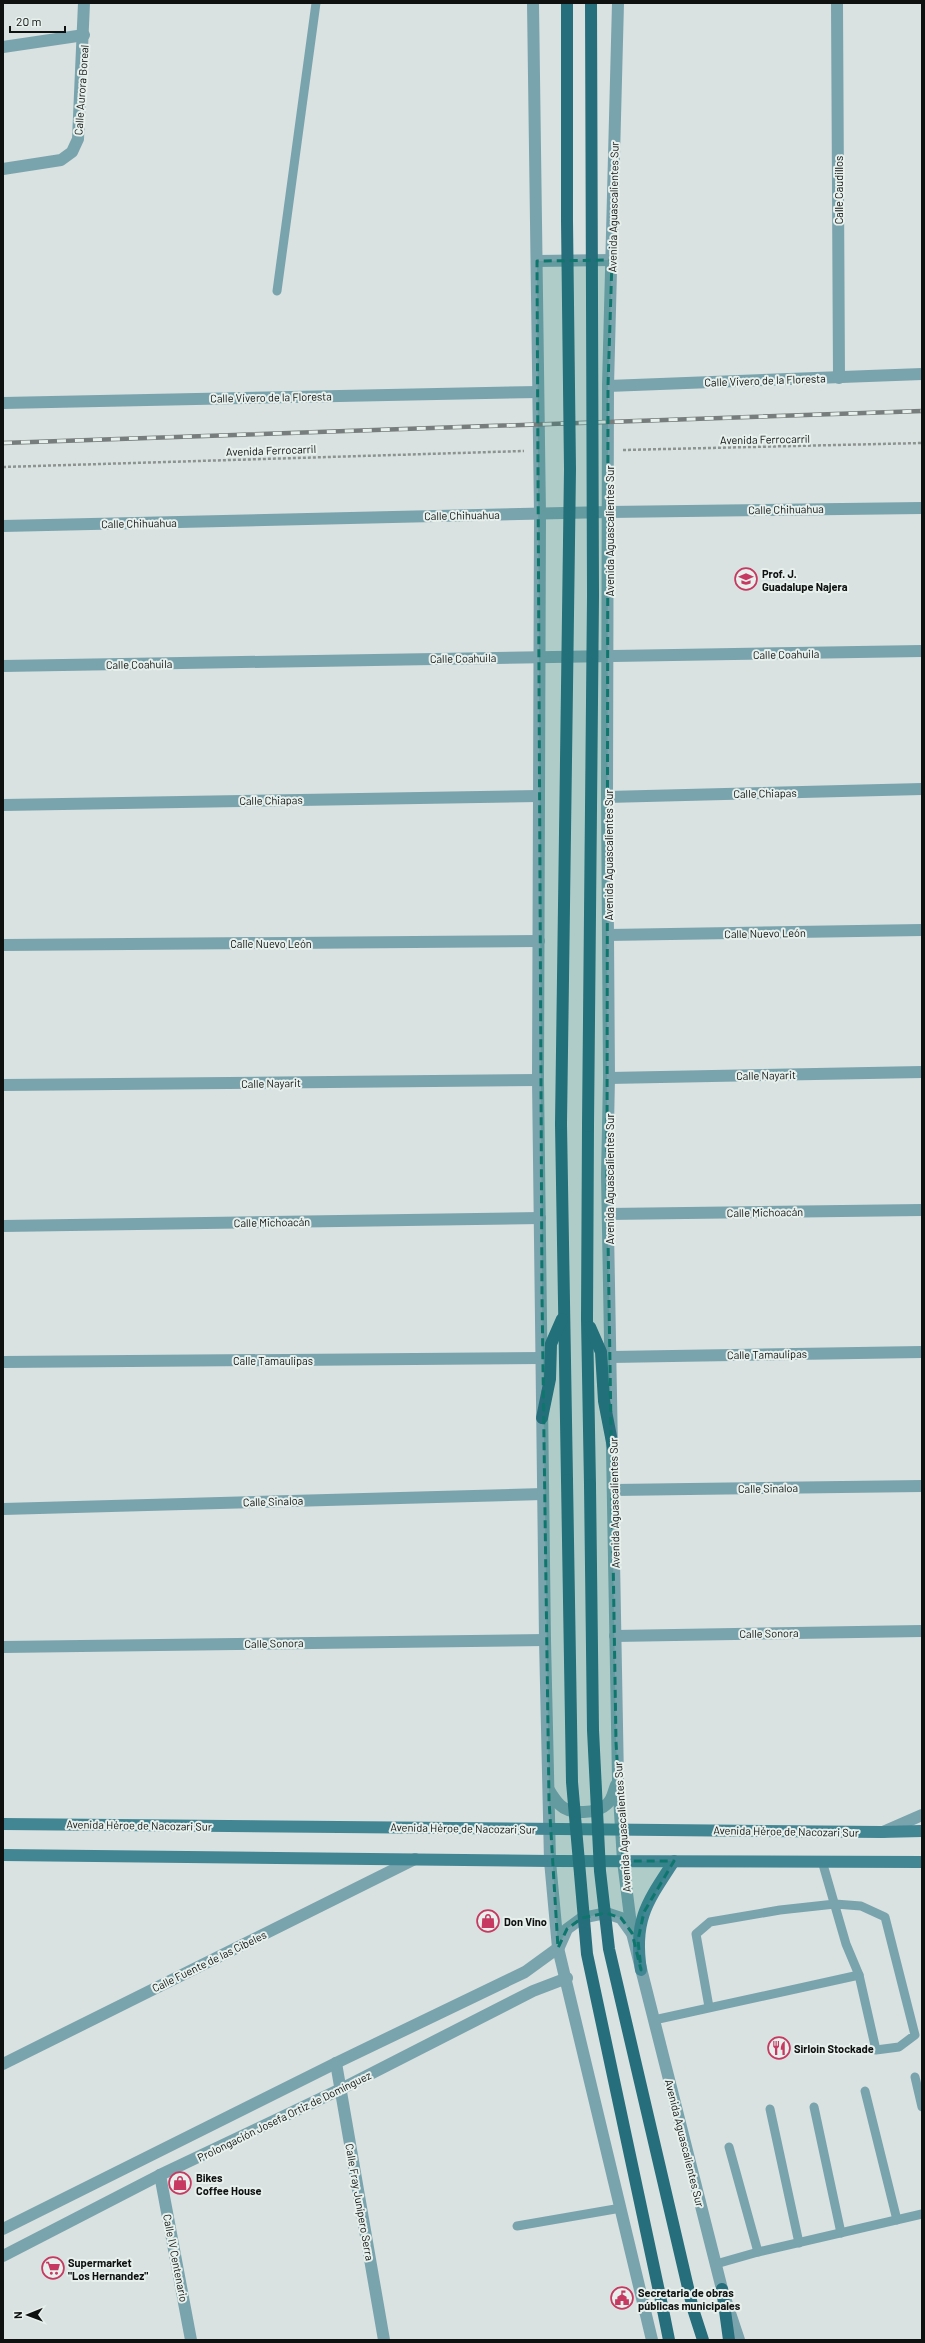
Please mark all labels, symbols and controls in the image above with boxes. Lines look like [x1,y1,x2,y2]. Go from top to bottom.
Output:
scale bar [10,8,65,34]
text: 20 m [16,14,42,28]
street label: Calle Aurora Boreal [71,44,91,136]
street label: Avenida Aguascalientes Sur [605,141,621,273]
street label: Calle Caudillos [832,156,845,224]
street label: Calle Vivero de la Floresta [704,371,826,389]
street label: Calle Vivero de la Floresta [210,389,332,405]
street label: Avenida Ferrocarril [720,432,810,446]
street label: Avenida Ferrocarril [226,442,316,458]
street label: Avenida Aguascalientes Sur [603,466,616,596]
street label: Calle Chihuahua [748,502,824,516]
street label: Calle Chihuahua [424,508,500,522]
street label: Calle Chihuahua [101,516,177,530]
school or university icon: Prof. J. Guadalupe Najera [733,566,759,592]
place label: Prof. J. Guadalupe Najera [762,567,848,593]
street label: Calle Coahuila [753,647,819,661]
street label: Calle Coahuila [430,651,496,665]
street label: Calle Coahuila [106,657,172,671]
street label: Calle Chiapas [733,786,797,800]
street label: Avenida Aguascalientes Sur [602,790,615,920]
street label: Calle Chiapas [239,793,303,807]
street label: Calle Nuevo León [724,926,806,940]
street label: Calle Nuevo León [230,937,312,950]
street label: Calle Nayarit [736,1068,796,1082]
street label: Calle Nayarit [241,1076,301,1090]
street label: Avenida Aguascalientes Sur [603,1114,616,1244]
street label: Calle Michoacán [727,1205,803,1219]
street label: Calle Michoacán [234,1215,310,1229]
street label: Calle Tamaulipas [727,1347,807,1361]
street label: Calle Tamaulipas [233,1354,313,1367]
street label: Avenida Aguascalientes Sur [606,1437,622,1569]
street label: Calle Sinaloa [738,1481,798,1495]
street label: Calle Sinaloa [243,1493,303,1509]
street label: Calle Sonora [739,1626,799,1640]
street label: Calle Sonora [244,1636,304,1650]
street label: Avenida Aguascalientes Sur [611,1761,633,1893]
street label: Avenida Héroe de Nacozari Sur [66,1817,212,1833]
street label: Avenida Héroe de Nacozari Sur [390,1820,536,1836]
street label: Avenida Héroe de Nacozari Sur [713,1823,859,1839]
shop icon: Don Vino [475,1908,501,1934]
place label: Don Vino [504,1915,547,1928]
street label: Calle Fuente de las Cibeles [150,1928,268,1994]
restaurant icon: Sirloin Stockade [766,2035,792,2061]
place label: Sirloin Stockade [794,2042,874,2055]
street label: Prolongación Josefa Ortiz de Domínguez [195,2068,373,2164]
street label: Avenida Aguascalientes Sur [663,2078,707,2208]
street label: Calle Fray Junípero Serra [343,2142,377,2262]
shop icon: Bikes Coffee House [167,2170,193,2196]
place label: Bikes Coffee House [196,2171,262,2197]
street label: Calle IV Centenario [161,2213,191,2303]
supermarket icon: Supermarket "Los Hernandez" [40,2255,66,2281]
place label: Supermarket "Los Hernandez" [68,2256,148,2282]
public building icon: Secretaria de obras públicas municipales [609,2285,635,2311]
place label: Secretaria de obras públicas municipales [638,2286,741,2312]
north arrow [8,2295,48,2335]
text: N [11,2311,24,2319]

